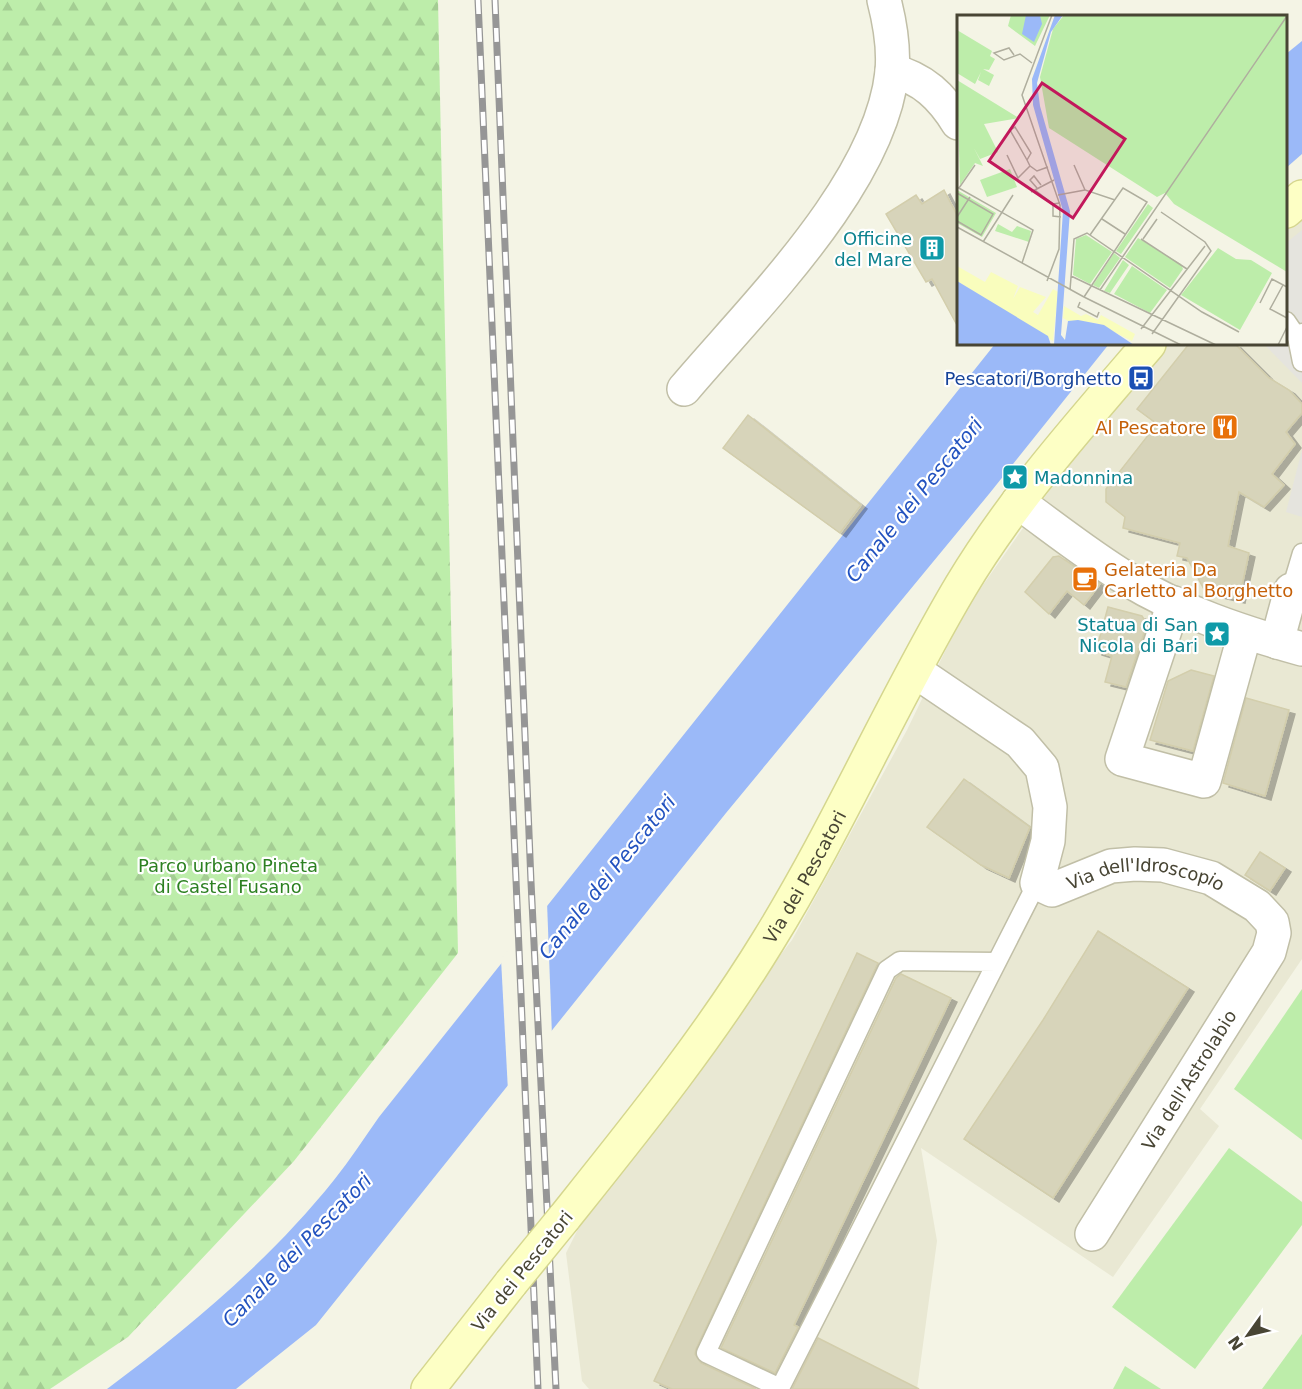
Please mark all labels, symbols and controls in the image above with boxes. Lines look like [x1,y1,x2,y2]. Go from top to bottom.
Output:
inset map [957,15,1287,345]
place label: Officine del Mare [834,228,912,270]
building icon: Officine del Mare [917,233,947,263]
bus stop icon: Pescatori/Borghetto [1126,363,1156,393]
place label: Pescatori/Borghetto [944,368,1122,389]
restaurant icon: Al Pescatore [1210,412,1240,442]
water label: Canale dei Pescatori [840,413,988,587]
place label: Al Pescatore [1095,417,1206,438]
place icon: Madonnina [1000,462,1030,492]
place label: Madonnina [1034,467,1133,488]
place label: Gelateria Da Carletto al Borghetto [1104,559,1293,601]
cafe icon: Gelateria Da Carletto al Borghetto [1070,564,1100,594]
place label: Statua di San Nicola di Bari [1077,614,1198,656]
place icon: Statua di San Nicola di Bari [1202,619,1232,649]
water label: Canale dei Pescatori [533,790,681,964]
street label: Via dei Pescatori [759,807,850,947]
street label: Via dell'Idroscopio [1063,854,1229,895]
park label: Parco urbano Pineta di Castel Fusano [138,855,318,897]
street label: Via dell'Astrolabio [1137,1006,1241,1154]
water label: Canale dei Pescatori [217,1168,377,1332]
street label: Via dei Pescatori [467,1207,577,1335]
north arrow [1218,1305,1278,1365]
text: N [1224,1332,1248,1354]

